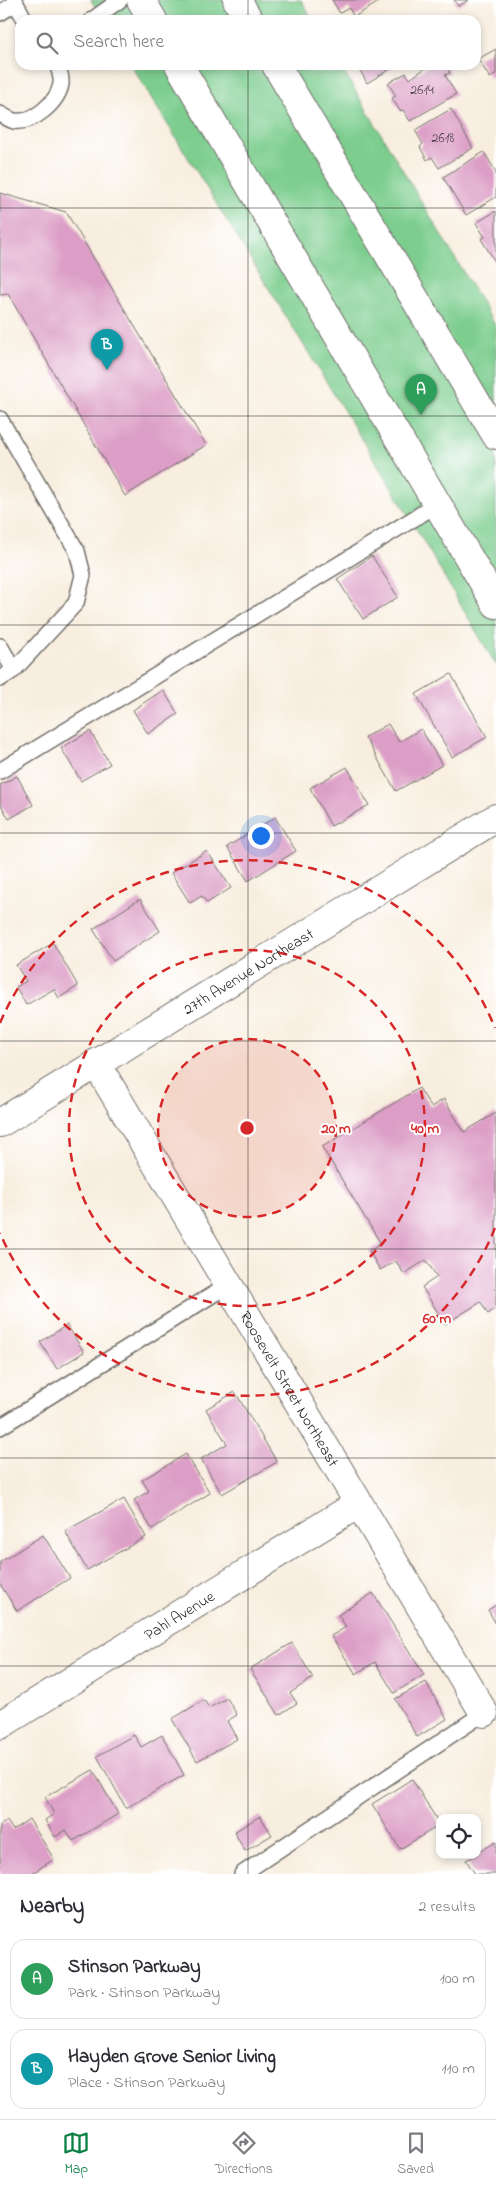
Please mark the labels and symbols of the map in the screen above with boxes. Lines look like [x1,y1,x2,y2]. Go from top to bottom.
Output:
house number: 2614 [410,80,434,101]
house number: 2618 [432,128,454,149]
pin: B [91,329,123,370]
pin: A [405,374,437,415]
your location [248,823,274,849]
street label: 27th Avenue Northeast [179,922,320,1022]
text: 20 m [320,1118,351,1140]
text: 40 m [410,1118,439,1140]
centre of rings [238,1119,256,1137]
street label: Roosevelt Street Northeast [233,1307,345,1472]
text: 60 m [422,1308,452,1330]
street label: Pahl Avenue [140,1585,220,1647]

